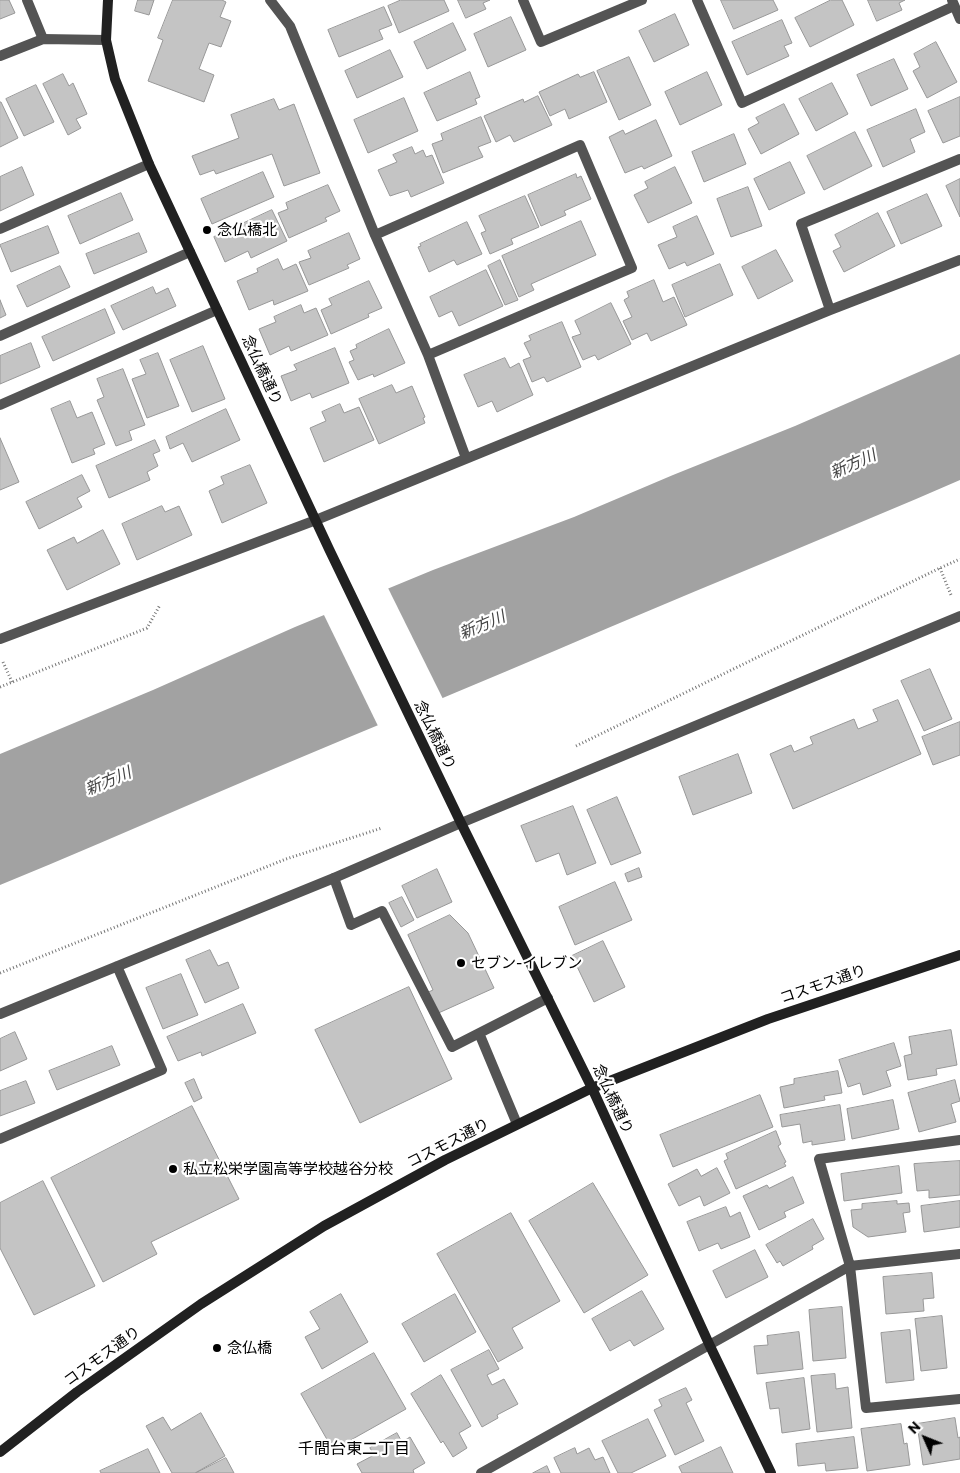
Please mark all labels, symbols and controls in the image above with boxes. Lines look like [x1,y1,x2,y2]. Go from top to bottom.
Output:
place label: 念仏橋北 [217,221,277,239]
marker: 念仏橋北 [201,224,213,236]
street label: 念仏橋通り [238,332,286,408]
water label: 新方川 [827,445,879,483]
water label: 新方川 [456,607,508,643]
street label: 念仏橋通り [410,697,460,773]
water label: 新方川 [82,763,134,799]
place label: セブン-イレブン [471,954,582,972]
marker: セブン-イレブン [455,957,467,969]
street label: コスモス通り [778,961,868,1007]
street label: 念仏橋通り [589,1061,637,1137]
street label: コスモス通り [404,1115,492,1171]
place label: 私立松栄学園高等学校越谷分校 [183,1160,393,1178]
marker: 私立松栄学園高等学校越谷分校 [167,1163,179,1175]
street label: コスモス通り [60,1322,144,1390]
place label: 念仏橋 [227,1339,272,1357]
marker: 念仏橋 [211,1342,223,1354]
north arrow [900,1413,950,1463]
text: N [904,1418,924,1437]
district label: 千間台東二丁目 [298,1439,410,1459]

